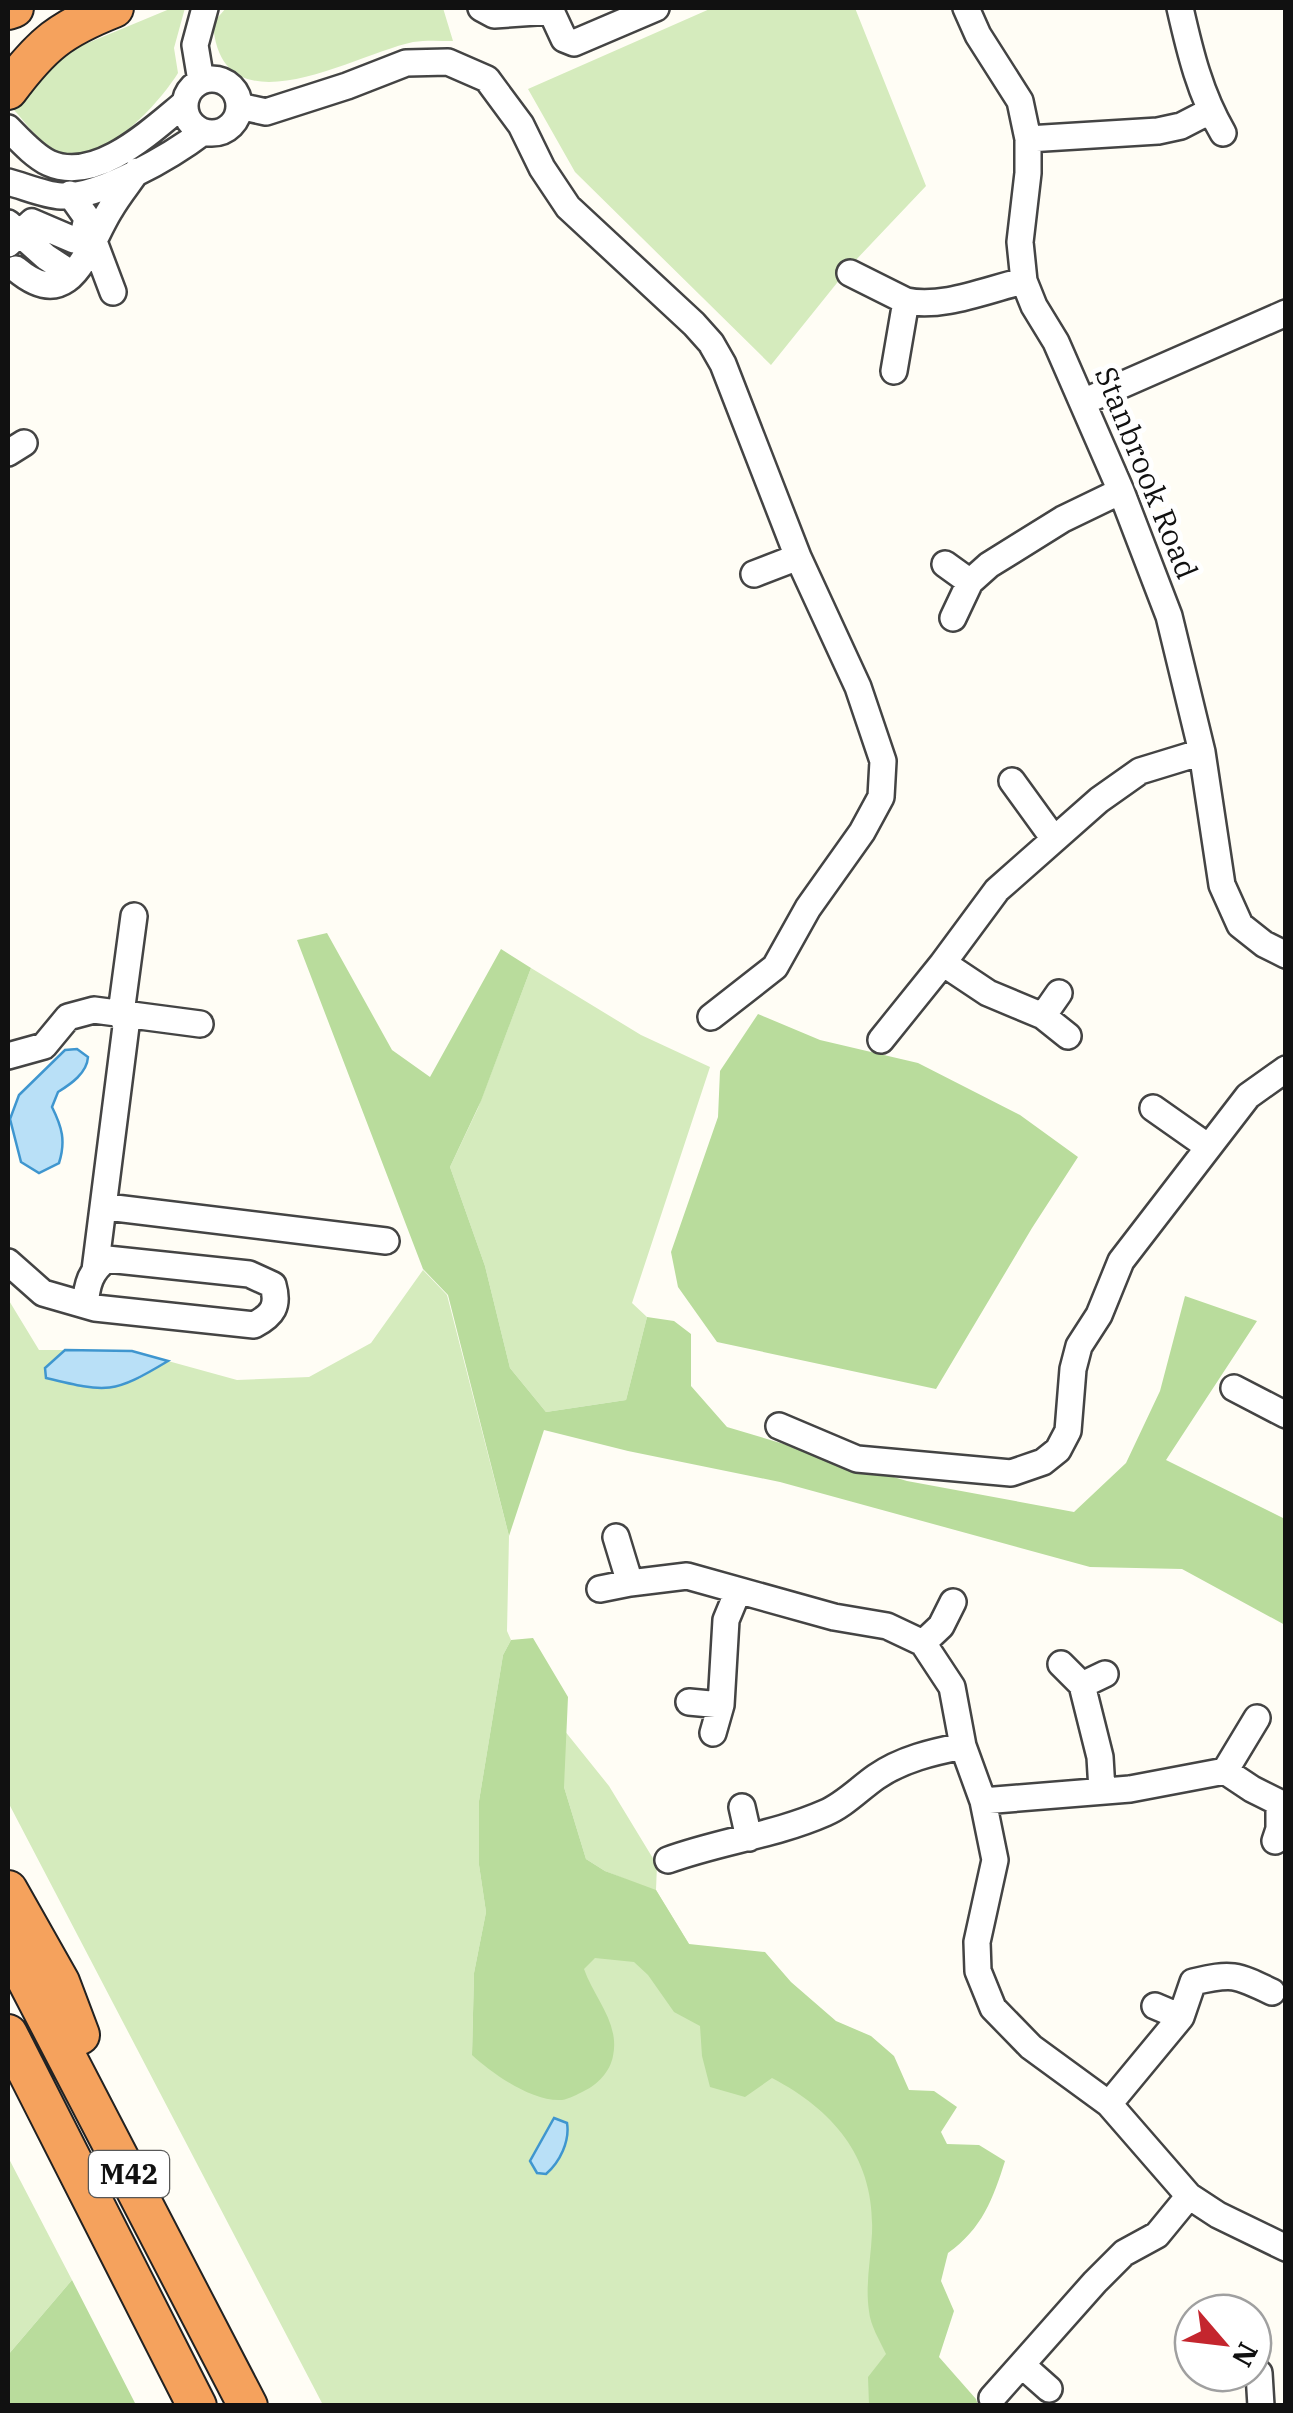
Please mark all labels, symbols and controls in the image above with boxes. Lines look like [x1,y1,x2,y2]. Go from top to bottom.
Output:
street label: Stanbrook Road [1087,361,1208,584]
road number: M42 [89,2151,169,2197]
north arrow [1173,2293,1273,2393]
text: N [1224,2337,1267,2373]

